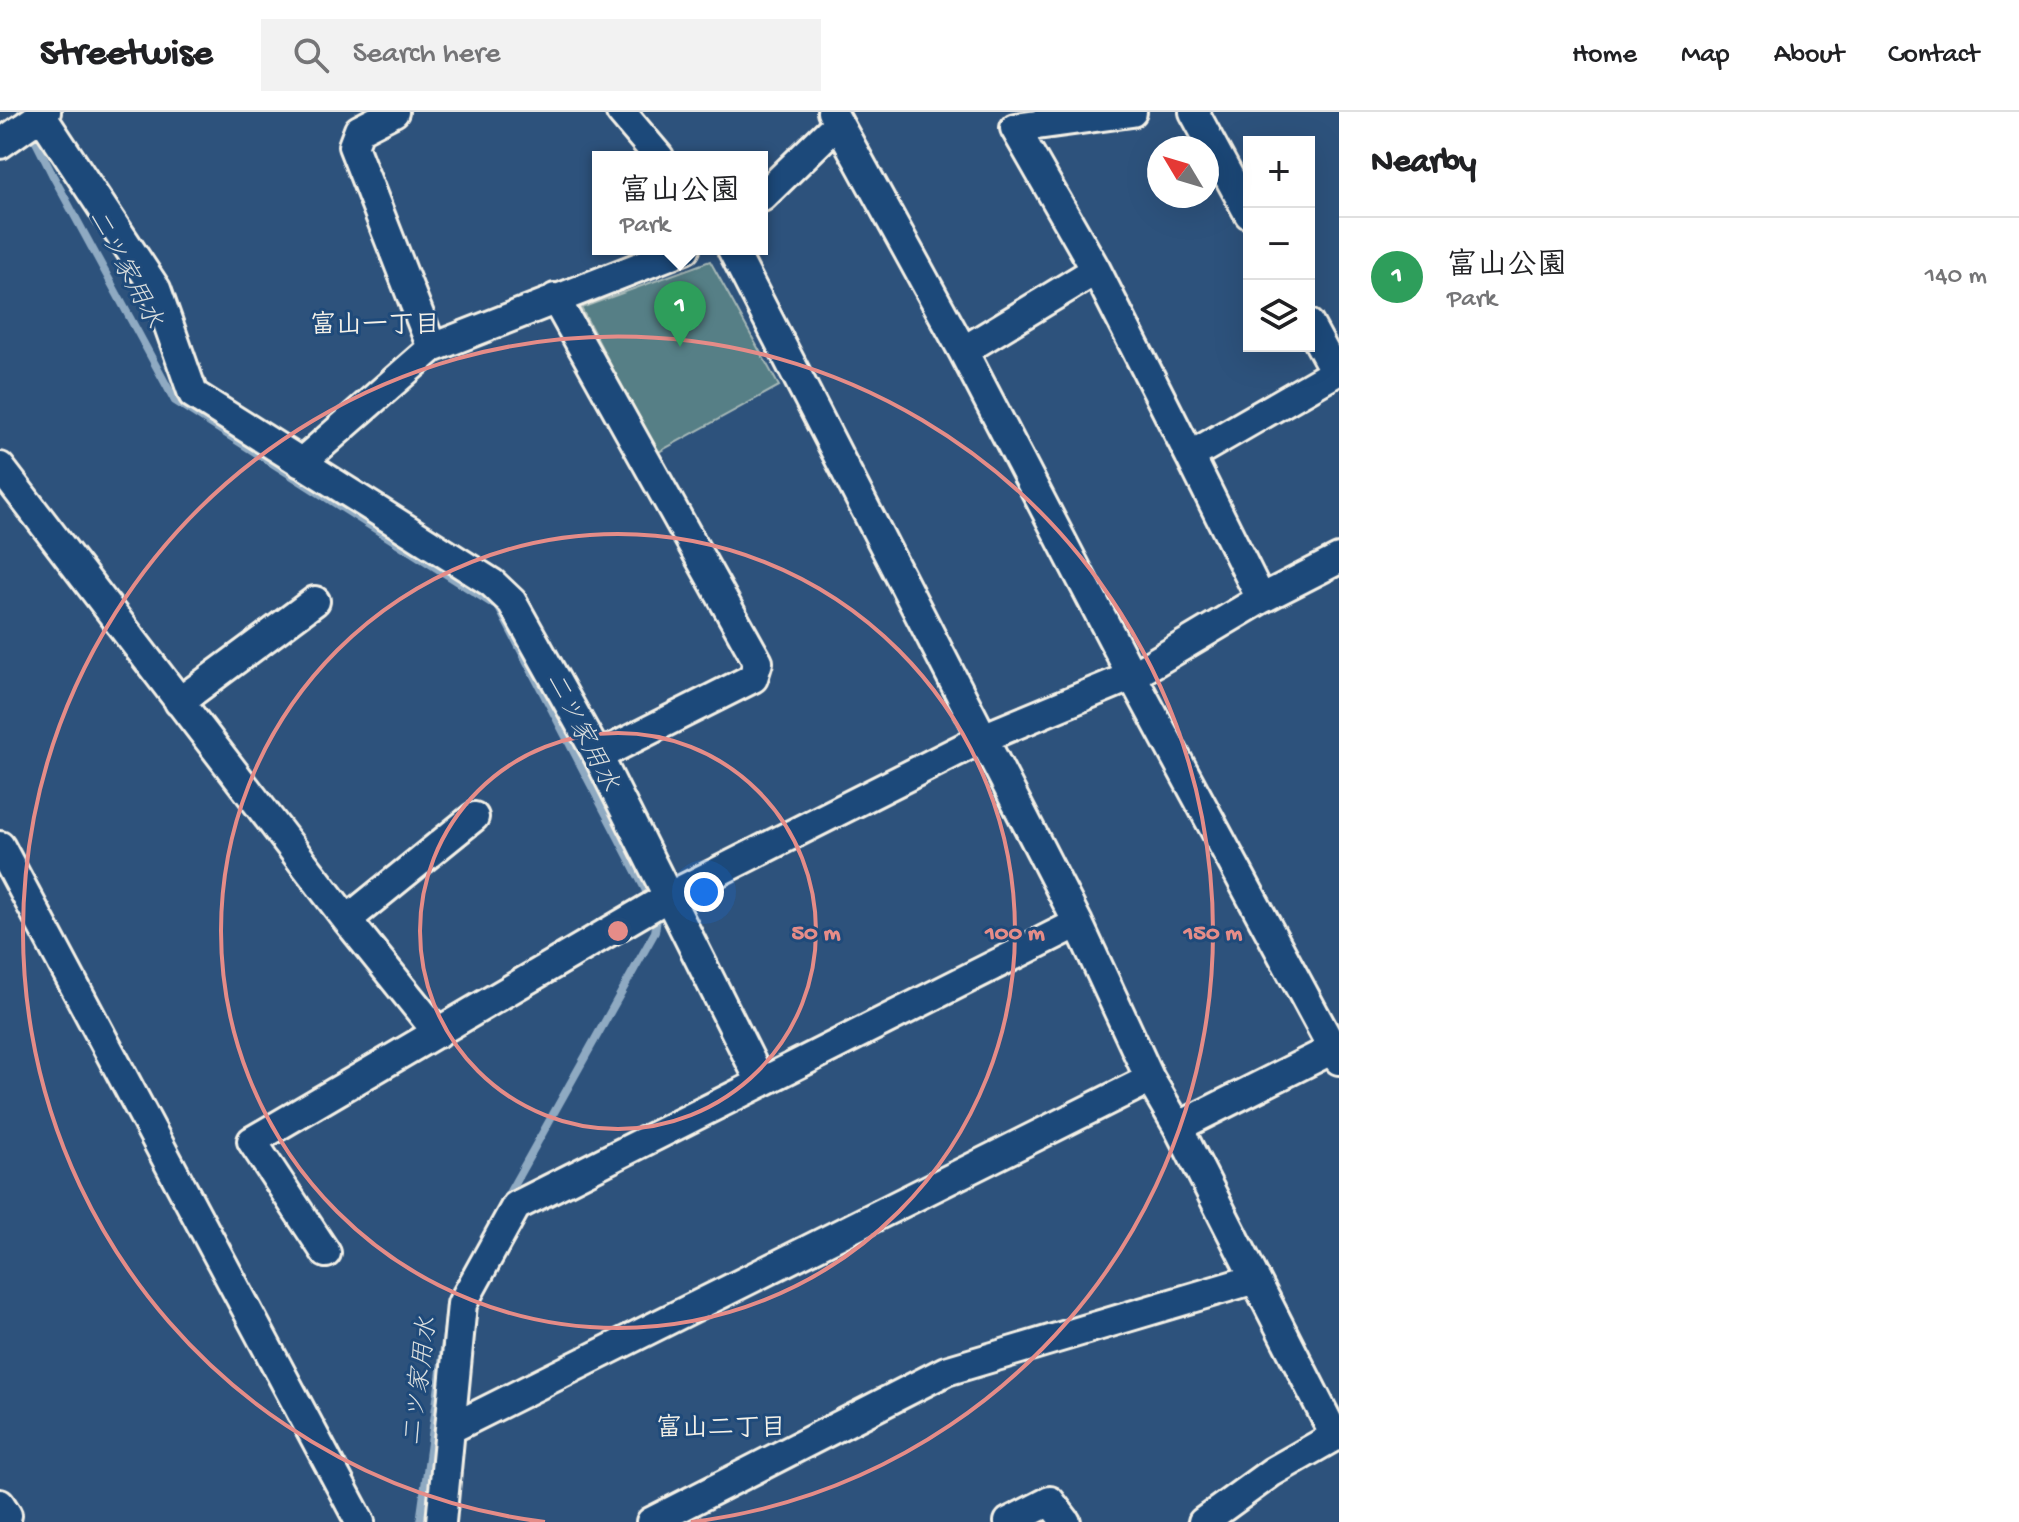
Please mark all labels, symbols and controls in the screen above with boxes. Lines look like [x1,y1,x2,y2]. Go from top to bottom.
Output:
search box [261,19,821,91]
text: Streetwise [40,33,213,77]
icon: search [289,33,333,77]
text: Search here [353,38,500,73]
text: Home [1572,39,1637,72]
text: Map [1681,39,1730,72]
text: About [1774,39,1844,72]
text: Contact [1888,39,1979,72]
north arrow [1147,136,1219,208]
map controls [1243,136,1315,352]
button: + [1243,136,1315,208]
text: Nearby [1371,144,1476,184]
popup [592,151,768,255]
text: 富山公園 [620,176,740,211]
water label: 二ツ家用水 [79,204,169,335]
button: − [1243,208,1315,280]
text: Park [620,211,670,242]
text: 富山公園 [1447,250,1567,285]
text: 1 [1392,262,1402,293]
text: 140 m [1925,262,1987,293]
button: layers [1243,280,1315,352]
pin: 1 [654,281,706,347]
text: Park [1447,285,1497,316]
district label: 富山一丁目 [310,310,440,343]
water label: 二ツ家用水 [537,667,625,798]
your location [684,872,724,912]
centre of rings [604,917,632,945]
text: 50 m [792,920,840,949]
text: 100 m [984,920,1045,949]
text: 150 m [1183,920,1242,949]
water label: 二ツ家用水 [397,1315,446,1448]
district label: 富山二丁目 [656,1413,786,1446]

